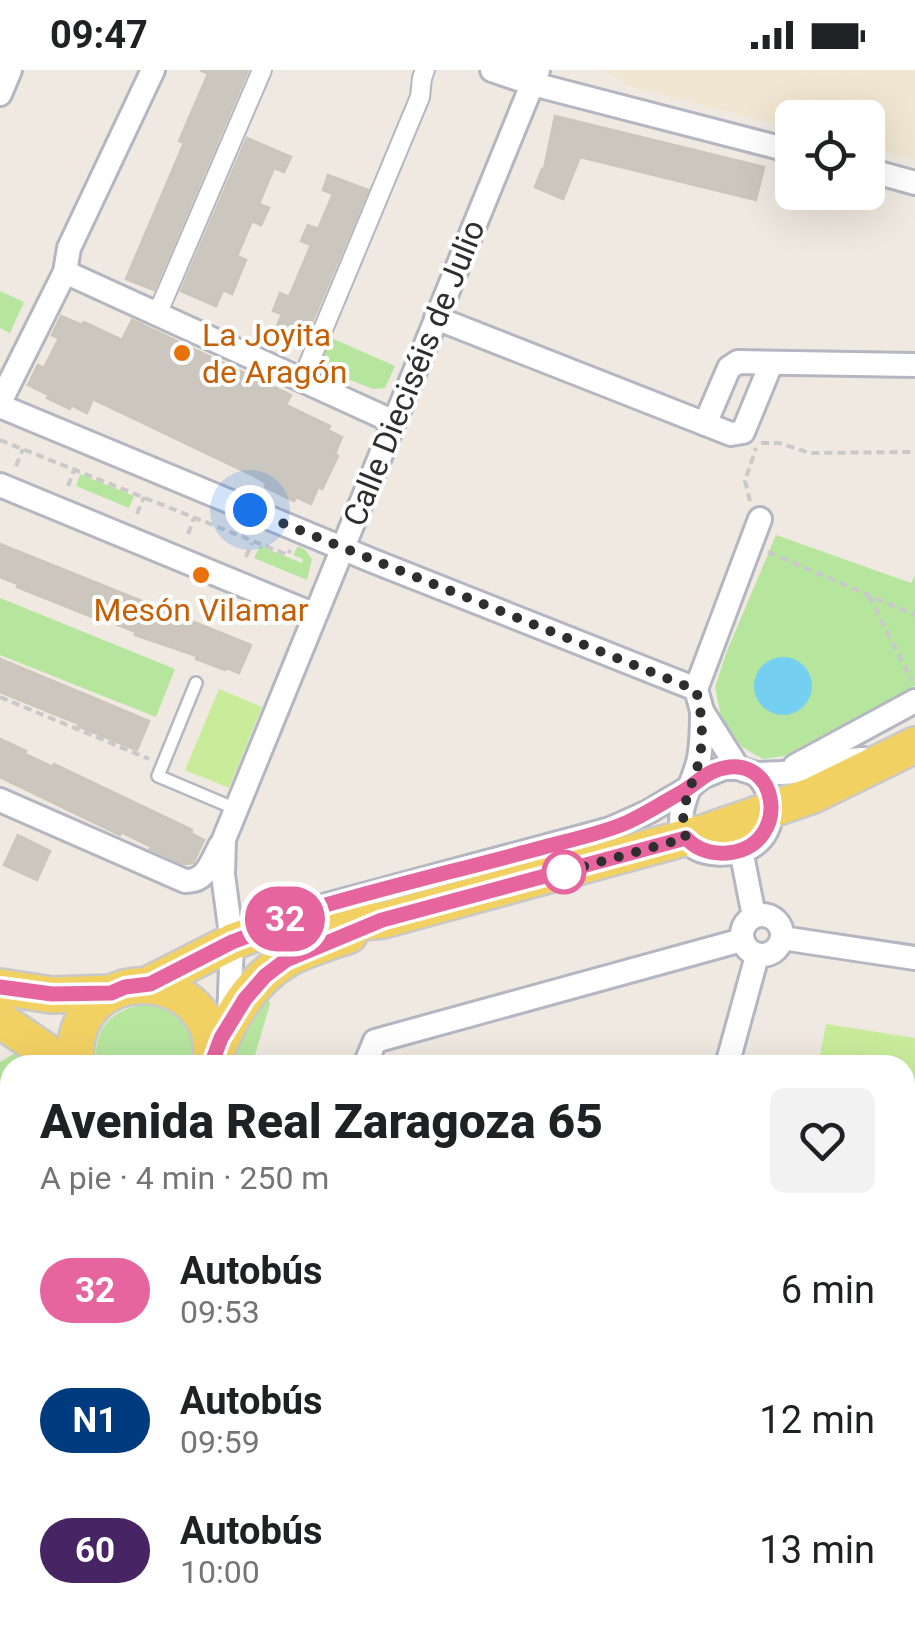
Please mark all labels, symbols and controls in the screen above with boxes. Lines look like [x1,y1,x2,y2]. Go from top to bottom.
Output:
text: 09:47 [50,13,148,57]
map controls [775,100,885,210]
button: locate [775,100,885,210]
street label: Calle Dieciséis de Julio [335,214,493,532]
place label: La Joyita de Aragón [202,316,347,391]
marker: La Joyita de Aragón [171,342,193,364]
your location [225,485,275,535]
marker: Mesón Vilamar [190,564,212,586]
place label: Mesón Vilamar [94,591,309,629]
unlabelled marker [543,851,585,893]
line badge: 32 [240,886,330,952]
text: 32 [265,899,305,940]
button: heart [770,1088,875,1193]
text: Avenida Real Zaragoza 65 [40,1093,603,1150]
text: A pie · 4 min · 250 m [40,1159,329,1197]
text: Autobús [180,1249,323,1293]
text: 6 min [781,1268,875,1312]
text: 32 [75,1270,115,1311]
text: 09:53 [180,1293,260,1331]
text: Autobús [180,1379,323,1423]
text: 12 min [759,1398,875,1442]
text: N1 [73,1400,117,1441]
text: 09:59 [180,1423,260,1461]
text: Autobús [180,1509,323,1553]
text: 13 min [759,1528,875,1572]
text: 60 [75,1530,115,1571]
text: 10:00 [180,1553,260,1591]

